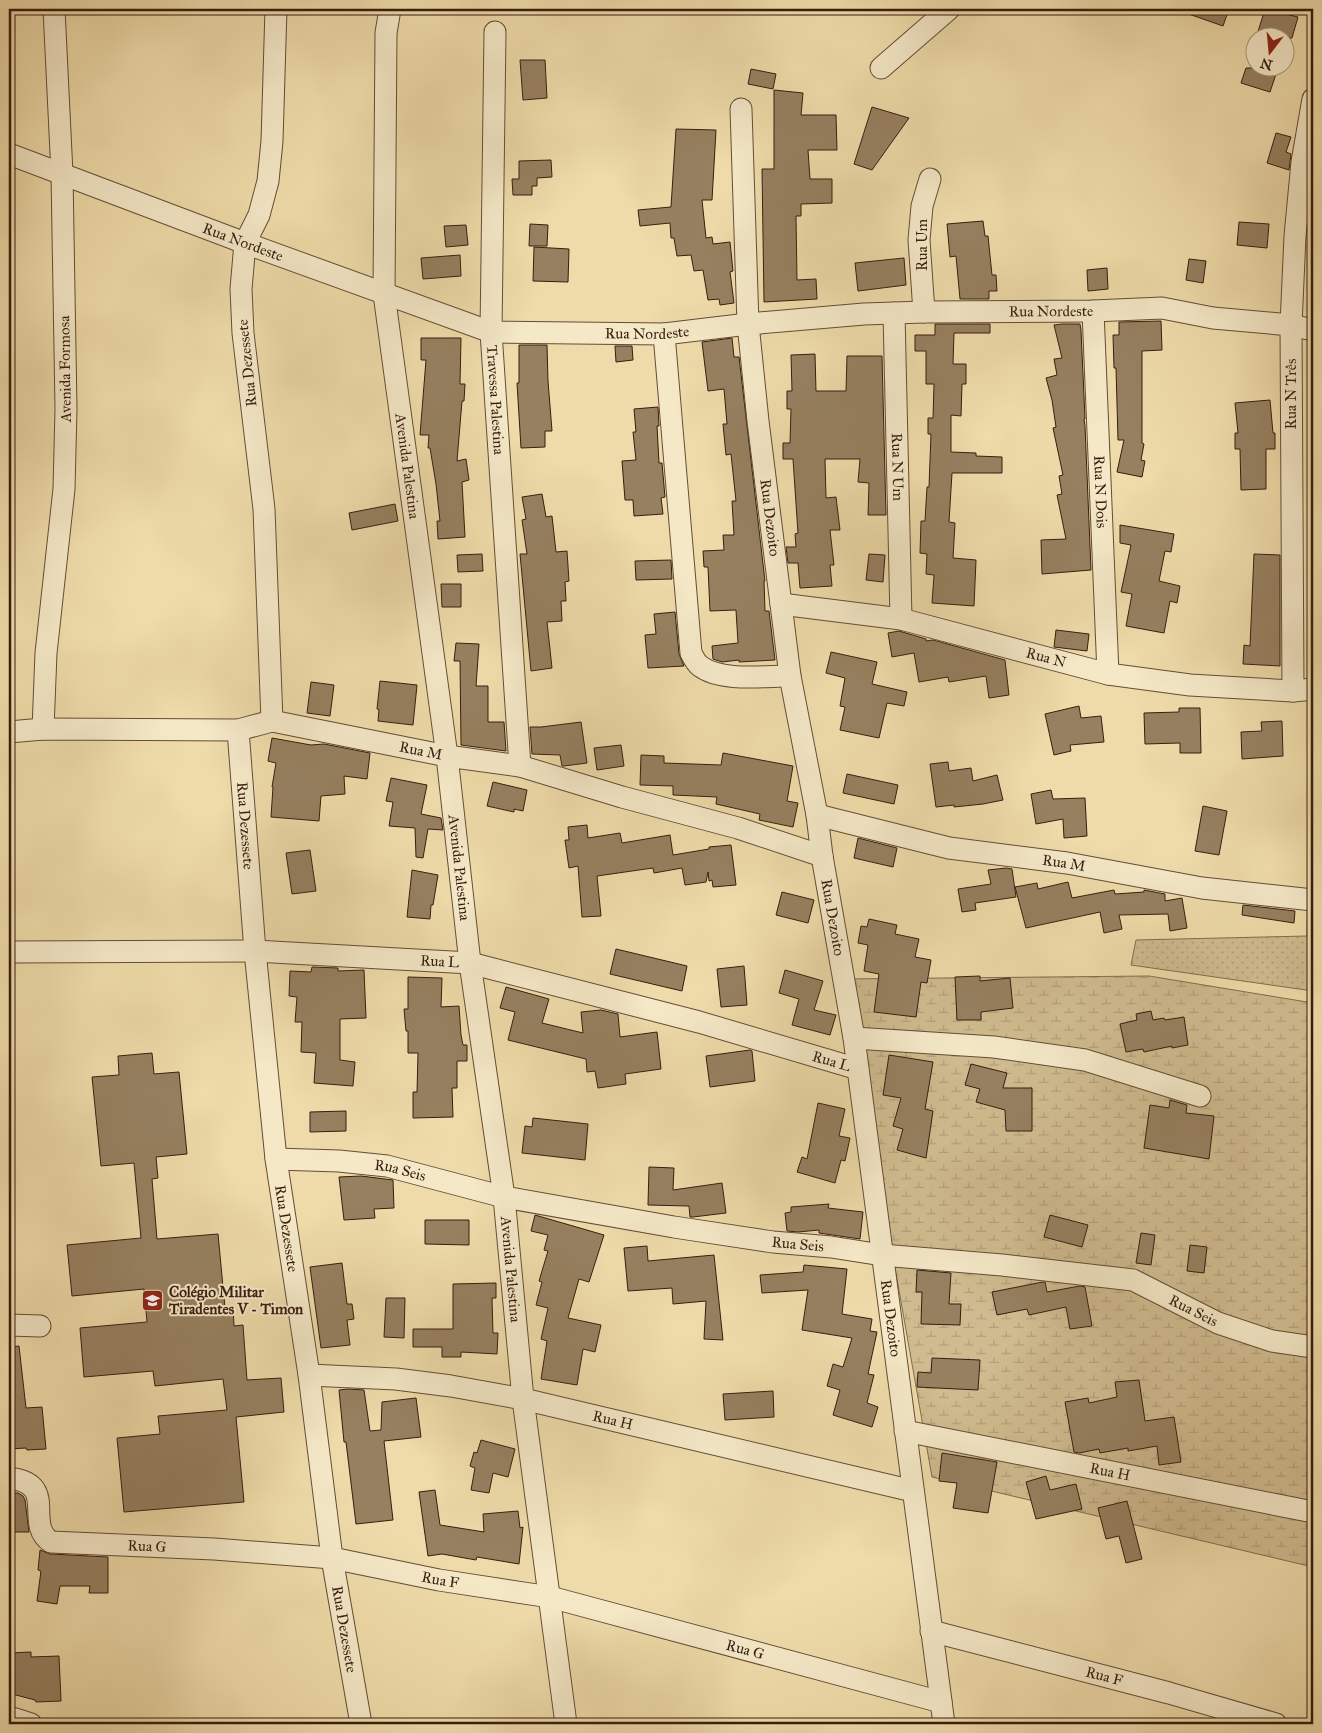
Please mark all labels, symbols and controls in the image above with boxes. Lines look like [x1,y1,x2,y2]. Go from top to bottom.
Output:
north arrow [1244,28,1294,78]
text: N [1258,54,1275,74]
street label: Rua Nordeste [200,219,286,265]
street label: Rua Um [913,219,931,271]
street label: Rua Nordeste [1009,302,1093,320]
street label: Avenida Formosa [55,315,75,424]
street label: Rua Dezessete [233,318,261,408]
street label: Rua Nordeste [605,322,690,343]
street label: Travessa Palestina [483,344,508,456]
street label: Rua N Três [1282,358,1300,430]
street label: Avenida Palestina [391,411,424,521]
street label: Rua N Um [888,433,907,502]
street label: Rua N Dois [1090,455,1111,529]
street label: Rua Dezoito [756,478,784,558]
street label: Rua N [1024,644,1068,672]
street label: Rua M [398,738,444,764]
street label: Rua Dezessete [233,781,258,870]
street label: Avenida Palestina [444,813,474,922]
street label: Rua M [1041,851,1087,875]
street label: Rua Dezoito [817,878,848,958]
street label: Rua L [420,951,460,971]
street label: Rua L [810,1047,853,1075]
street label: Rua Seis [374,1156,428,1185]
street label: Rua Dezessete [271,1184,302,1273]
street label: Avenida Palestina [497,1215,525,1324]
street label: Rua Seis [771,1233,825,1255]
street label: Rua Dezoito [877,1279,905,1358]
place label: Colégio Militar Tiradentes V - Timon [168,1283,304,1318]
school or university icon: Colégio Militar Tiradentes V - Timon [141,1289,165,1313]
street label: Rua Seis [1166,1291,1221,1330]
street label: Rua H [591,1407,635,1434]
street label: Rua H [1088,1459,1132,1485]
street label: Rua G [127,1536,167,1556]
street label: Rua F [420,1568,461,1592]
street label: Rua Dezessete [328,1584,361,1674]
street label: Rua G [724,1636,766,1663]
street label: Rua F [1084,1663,1125,1690]

